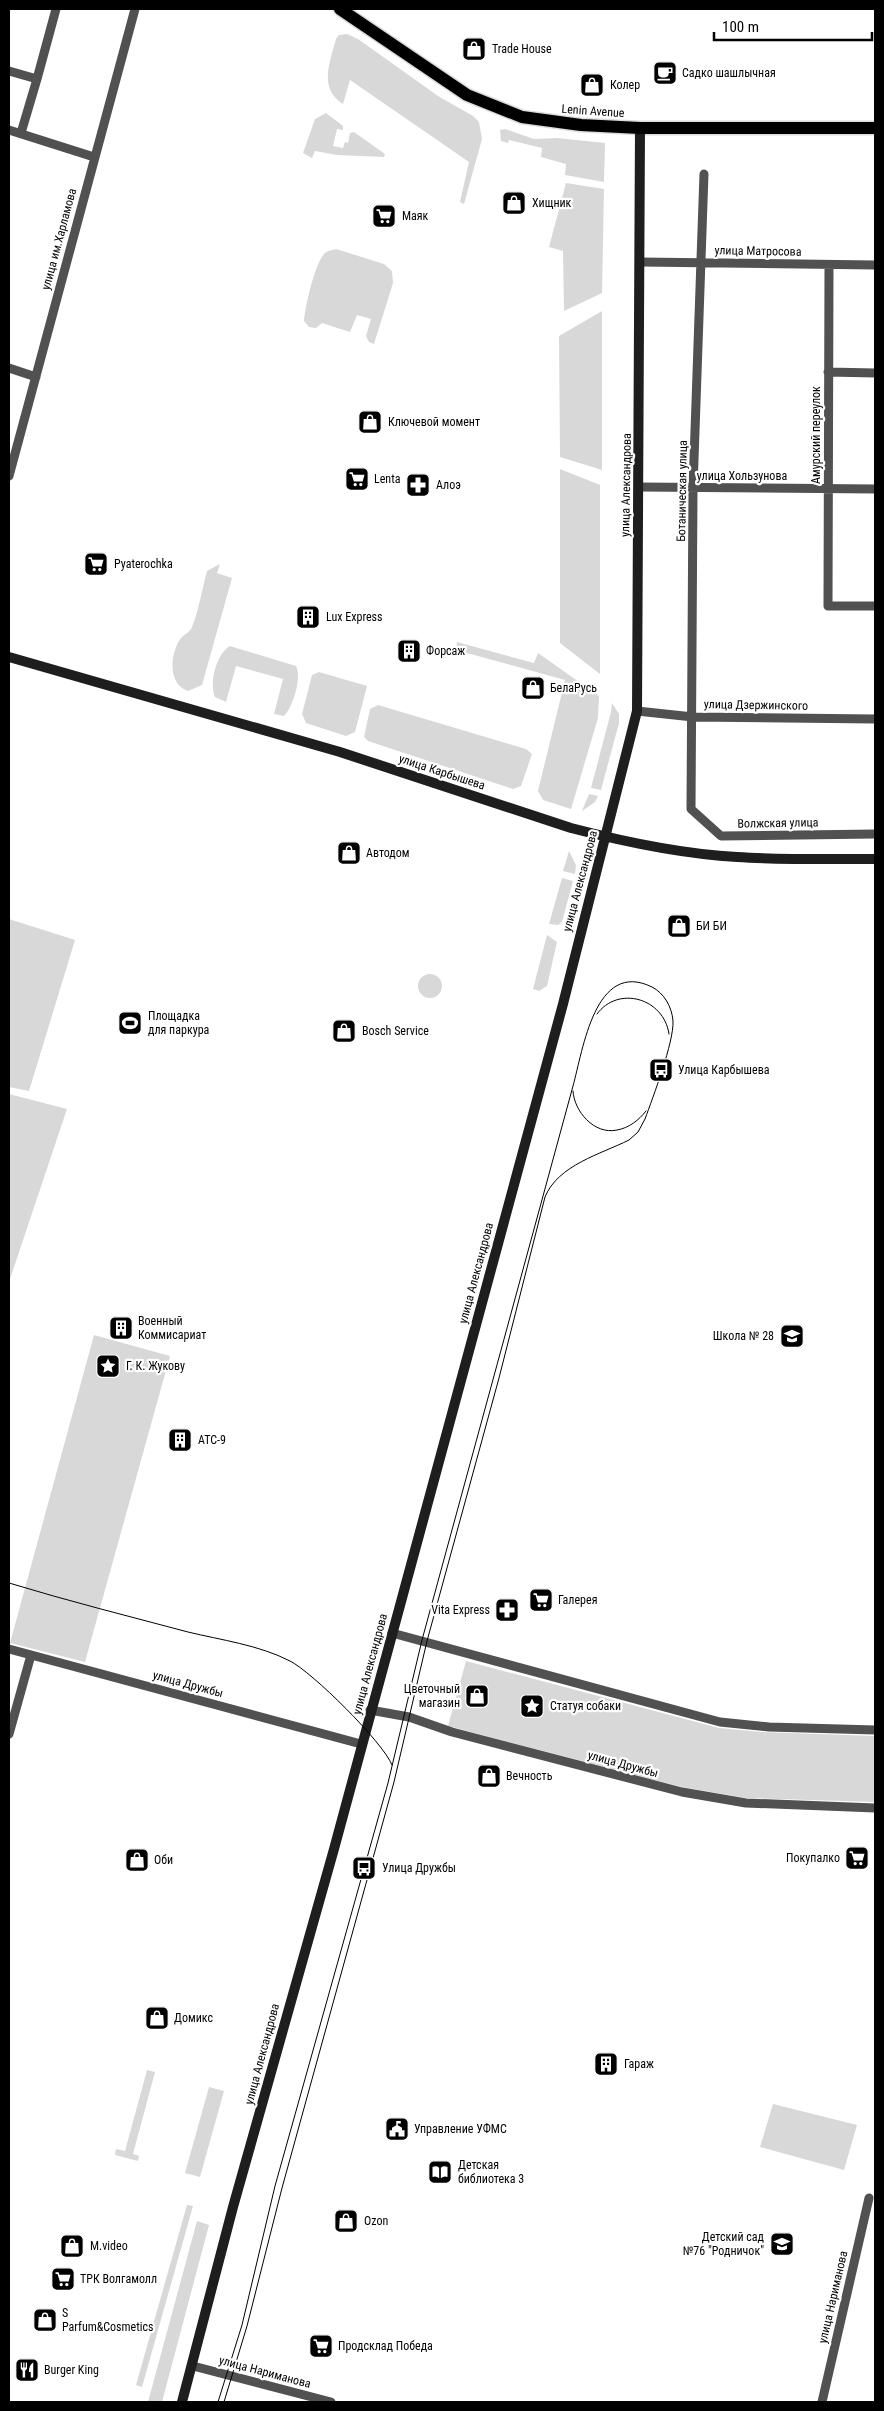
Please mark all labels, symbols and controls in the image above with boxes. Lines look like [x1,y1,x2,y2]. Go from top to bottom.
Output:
scale bar [714,10,872,42]
text: 100 m [722,18,759,36]
shop icon: Trade House [461,36,487,62]
place label: Trade House [492,42,552,56]
cafe icon: Садко шашлычная [652,60,678,86]
place label: Садко шашлычная [682,66,776,80]
shop icon: Колер [579,72,605,98]
place label: Колер [610,78,640,92]
street label: Lenin Avenue [561,102,625,120]
street label: улица им.Харламова [39,187,79,291]
shop icon: Хищник [501,190,527,216]
place label: Хищник [532,196,572,210]
supermarket icon: Маяк [371,203,397,229]
place label: Маяк [402,209,429,223]
street label: улица Матросова [714,243,802,259]
street label: Амурский переулок [809,386,823,484]
shop icon: Ключевой момент [357,409,383,435]
place label: Ключевой момент [388,415,480,429]
street label: улица Александрова [618,433,634,537]
street label: Ботаническая улица [674,440,690,542]
supermarket icon: Lenta [344,466,370,492]
street label: улица Хользунова [697,469,787,483]
place label: Lenta [374,472,401,486]
pharmacy icon: Алоэ [405,472,431,498]
place label: Алоэ [436,478,461,492]
supermarket icon: Pyaterochka [83,551,109,577]
place label: Pyaterochka [114,557,173,571]
building icon: Lux Express [295,604,321,630]
place label: Lux Express [326,610,383,624]
building icon: Форсаж [396,638,422,664]
place label: Форсаж [426,644,465,658]
shop icon: БелаРусь [520,675,546,701]
place label: БелаРусь [550,681,597,695]
street label: улица Дзержинского [704,697,808,713]
street label: улица Карбышева [397,751,487,793]
street label: Волжская улица [737,815,819,831]
street label: улица Александрова [560,829,600,933]
shop icon: Автодом [336,840,362,866]
place label: Автодом [366,846,410,860]
shop icon: БИ БИ [666,913,692,939]
place label: БИ БИ [696,919,727,933]
place label: Площадка для паркура [148,1009,210,1037]
sports icon: Площадка для паркура [117,1010,143,1036]
shop icon: Bosch Service [331,1018,357,1044]
place label: Bosch Service [362,1024,429,1038]
bus stop icon: Улица Карбышева [648,1057,674,1083]
place label: Улица Карбышева [678,1063,770,1077]
street label: улица Александрова [456,1221,496,1325]
place label: Военный Коммисариат [138,1314,206,1342]
building icon: Военный Коммисариат [108,1315,134,1341]
school or university icon: Школа № 28 [779,1323,805,1349]
place label: Школа № 28 [713,1329,774,1343]
place icon: Г. К. Жукову [95,1353,121,1379]
place label: Г. К. Жукову [126,1359,185,1373]
building icon: АТС-9 [167,1427,193,1453]
place label: АТС-9 [198,1433,226,1447]
supermarket icon: Галерея [528,1587,554,1613]
place label: Галерея [558,1593,597,1607]
pharmacy icon: Vita Express [494,1597,520,1623]
place label: Vita Express [431,1603,490,1617]
street label: улица Александрова [350,1612,390,1716]
street label: улица Дружбы [151,1668,225,1700]
place label: Цветочный магазин [404,1682,460,1710]
shop icon: Цветочный магазин [464,1683,490,1709]
place icon: Статуя собаки [519,1693,545,1719]
place label: Статуя собаки [550,1699,621,1713]
street label: улица Дружбы [586,1748,660,1780]
shop icon: Вечность [476,1763,502,1789]
place label: Вечность [506,1769,553,1783]
supermarket icon: Покупалко [844,1845,870,1871]
shop icon: Оби [124,1847,150,1873]
place label: Покупалко [786,1851,840,1865]
place label: Оби [154,1853,173,1867]
bus stop icon: Улица Дружбы [351,1855,377,1881]
place label: Улица Дружбы [382,1861,456,1875]
street label: улица Александрова [242,2002,282,2106]
shop icon: Домикс [144,2005,170,2031]
place label: Домикс [174,2011,213,2025]
building icon: Гараж [593,2051,619,2077]
place label: Гараж [624,2057,654,2071]
public building icon: Управление УФМС [384,2116,410,2142]
place label: Управление УФМС [414,2122,507,2136]
place label: Детская библиотека 3 [458,2158,524,2186]
library icon: Детская библиотека 3 [427,2159,453,2185]
shop icon: Ozon [333,2208,359,2234]
place label: Ozon [364,2214,388,2228]
place label: Детский сад №76 "Родничок" [683,2230,765,2258]
school or university icon: Детский сад №76 "Родничок" [769,2231,795,2257]
shop icon: M.video [59,2233,85,2259]
place label: M.video [90,2239,128,2253]
street label: улица Нариманова [816,2249,850,2345]
supermarket icon: ТРК Волгамолл [50,2266,76,2292]
place label: ТРК Волгамолл [80,2272,157,2286]
place label: S Parfum&Cosmetics [62,2306,154,2334]
shop icon: S Parfum&Cosmetics [32,2307,58,2333]
supermarket icon: Продсклад Победа [308,2333,334,2359]
place label: Продсклад Победа [338,2339,433,2353]
street label: улица Нариманова [218,2353,313,2391]
restaurant icon: Burger King [14,2357,40,2383]
place label: Burger King [44,2363,99,2377]

